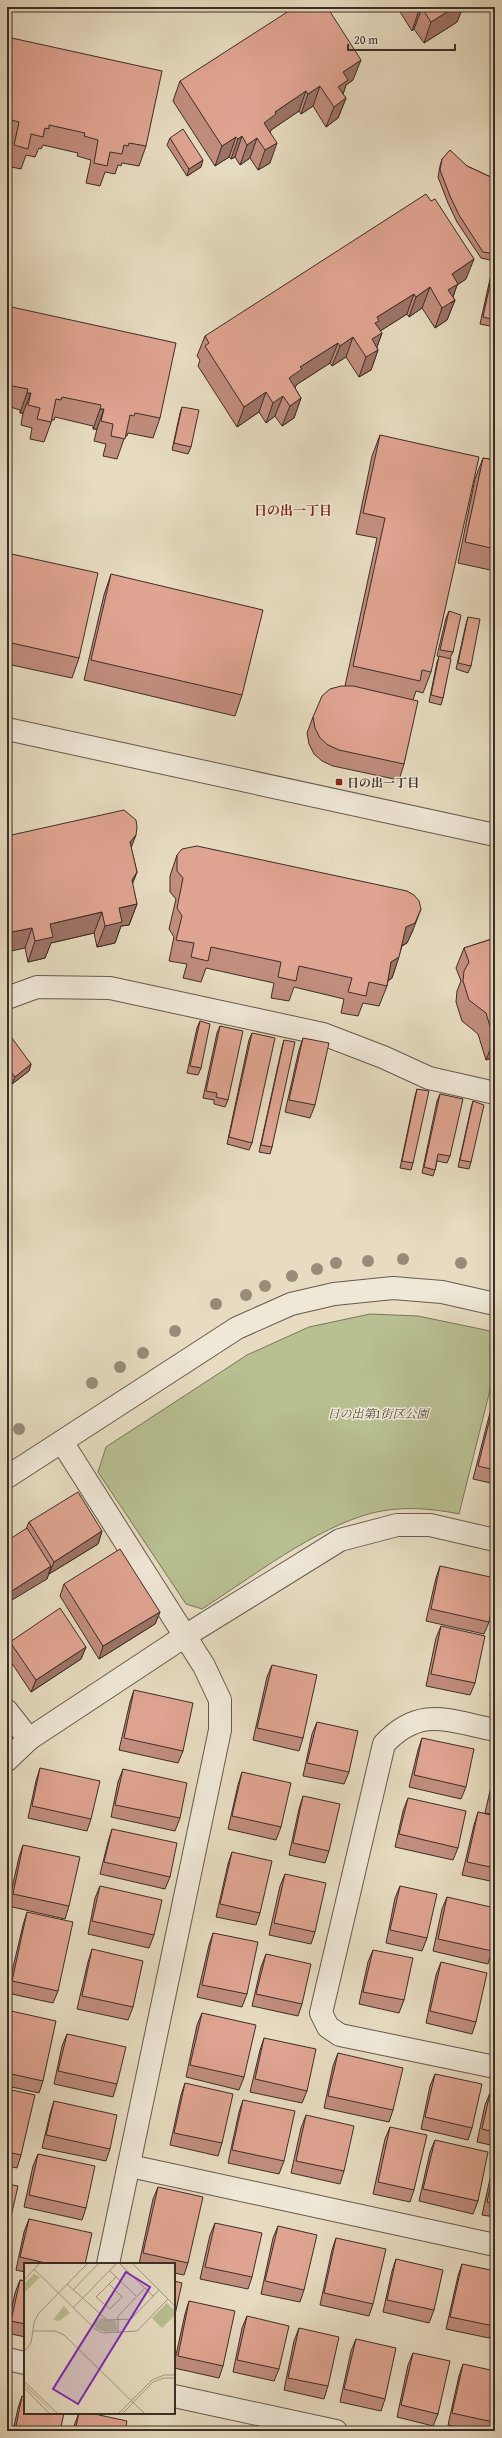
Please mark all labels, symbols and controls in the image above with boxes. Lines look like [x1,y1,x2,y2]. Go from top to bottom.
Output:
scale bar [348,26,455,52]
text: 20 m [354,31,378,48]
district label: 日の出一丁目 [254,501,332,520]
place label: 日の出一丁目 [347,774,419,791]
marker: 日の出一丁目 [334,777,344,787]
park label: 日の出第1街区公園 [327,1405,431,1422]
inset map [24,2263,175,2414]

